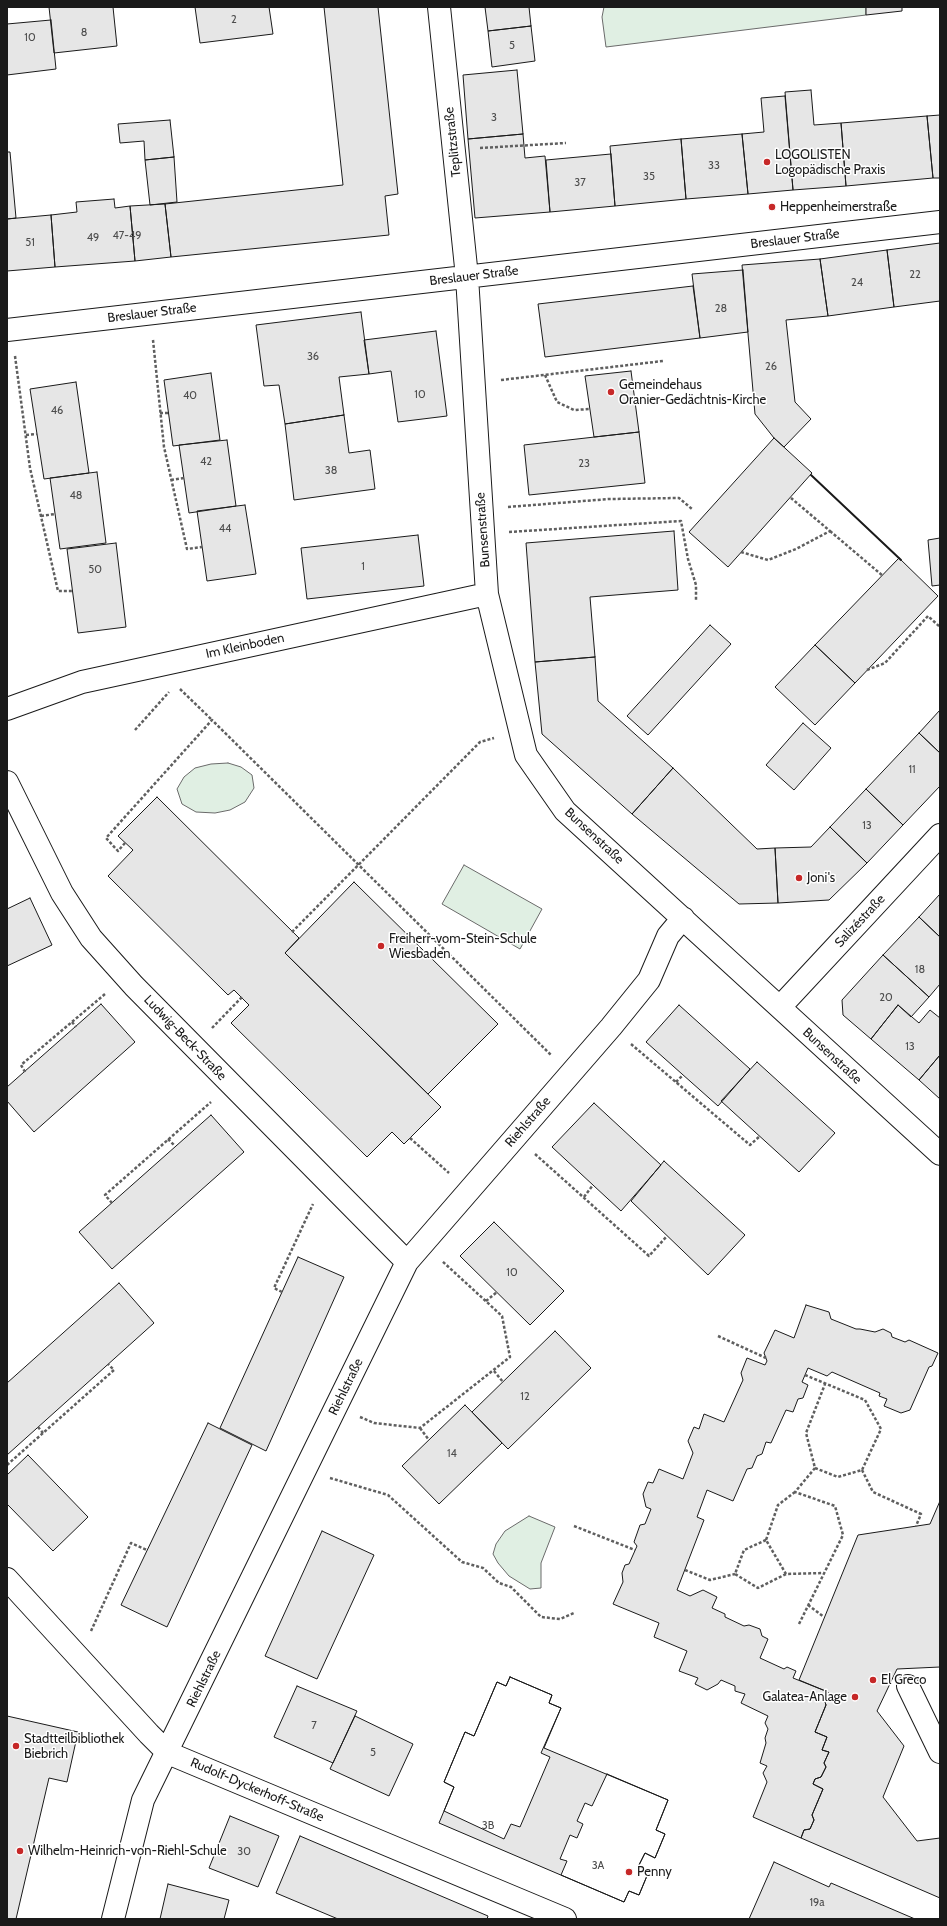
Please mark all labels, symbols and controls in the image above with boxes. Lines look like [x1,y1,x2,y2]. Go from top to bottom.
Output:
house number: 2 [231,13,237,27]
house number: 8 [81,26,87,40]
house number: 10 [24,31,36,45]
house number: 5 [509,39,515,53]
street label: Teplitzstraße [442,106,464,178]
house number: 3 [491,111,497,125]
place label: LOGOLISTEN Logopädische Praxis [775,147,885,178]
marker: LOGOLISTEN Logopädische Praxis [762,157,772,167]
house number: 33 [708,159,720,173]
house number: 35 [643,170,655,184]
house number: 37 [574,176,586,190]
place label: Heppenheimerstraße [780,199,897,215]
marker: Heppenheimerstraße [767,202,777,212]
street label: Breslauer Straße [750,226,840,252]
house number: 47-49 [113,229,141,243]
house number: 49 [87,231,99,245]
house number: 51 [25,236,35,250]
street label: Breslauer Straße [429,263,519,289]
house number: 22 [909,268,921,282]
house number: 24 [851,276,863,290]
street label: Breslauer Straße [107,300,197,326]
house number: 28 [715,302,727,316]
house number: 36 [307,350,319,364]
house number: 26 [765,360,777,374]
place label: Gemeindehaus Oranier-Gedächtnis-Kirche [619,377,766,408]
marker: Gemeindehaus Oranier-Gedächtnis-Kirche [606,387,616,397]
house number: 10 [414,388,426,402]
house number: 40 [183,389,197,403]
house number: 46 [51,404,63,418]
house number: 42 [200,455,212,469]
house number: 23 [578,457,590,471]
house number: 38 [325,464,337,478]
house number: 48 [69,489,83,503]
street label: Bunsenstraße [473,492,493,568]
house number: 44 [219,522,231,536]
house number: 1 [361,560,365,574]
house number: 50 [88,563,102,577]
street label: Im Kleinboden [204,630,286,662]
house number: 11 [908,763,916,777]
street label: Bunsenstraße [561,805,627,867]
house number: 13 [862,819,872,833]
place label: Joni's [807,870,835,886]
marker: Joni's [794,873,804,883]
street label: Salizéstraße [832,891,888,951]
place label: Freiherr-vom-Stein-Schule Wiesbaden [389,931,537,962]
marker: Freiherr-vom-Stein-Schule Wiesbaden [376,941,386,951]
house number: 18 [915,963,925,977]
house number: 20 [879,991,893,1005]
street label: Ludwig-Beck-Straße [140,992,230,1084]
street label: Bunsenstraße [799,1025,865,1087]
house number: 13 [905,1040,915,1054]
street label: Riehlstraße [502,1094,554,1150]
house number: 10 [506,1266,518,1280]
street label: Riehlstraße [326,1356,366,1418]
house number: 12 [520,1390,530,1404]
house number: 14 [447,1447,457,1461]
street label: Riehlstraße [184,1648,224,1710]
place label: El Greco [881,1672,926,1688]
marker: El Greco [868,1675,878,1685]
place label: Galatea-Anlage [762,1689,847,1705]
marker: Galatea-Anlage [850,1692,860,1702]
house number: 7 [311,1719,317,1733]
place label: Stadtteilbibliothek Biebrich [24,1731,124,1762]
marker: Stadtteilbibliothek Biebrich [11,1741,21,1751]
house number: 5 [370,1746,376,1760]
street label: Rudolf-Dyckerhoff-Straße [188,1755,326,1825]
house number: 3B [482,1819,494,1833]
place label: Wilhelm-Heinrich-von-Riehl-Schule [28,1843,227,1859]
house number: 30 [237,1845,251,1859]
marker: Wilhelm-Heinrich-von-Riehl-Schule [15,1846,25,1856]
house number: 3A [592,1859,604,1873]
place label: Penny [637,1864,672,1880]
marker: Penny [624,1867,634,1877]
house number: 19a [809,1896,825,1910]

